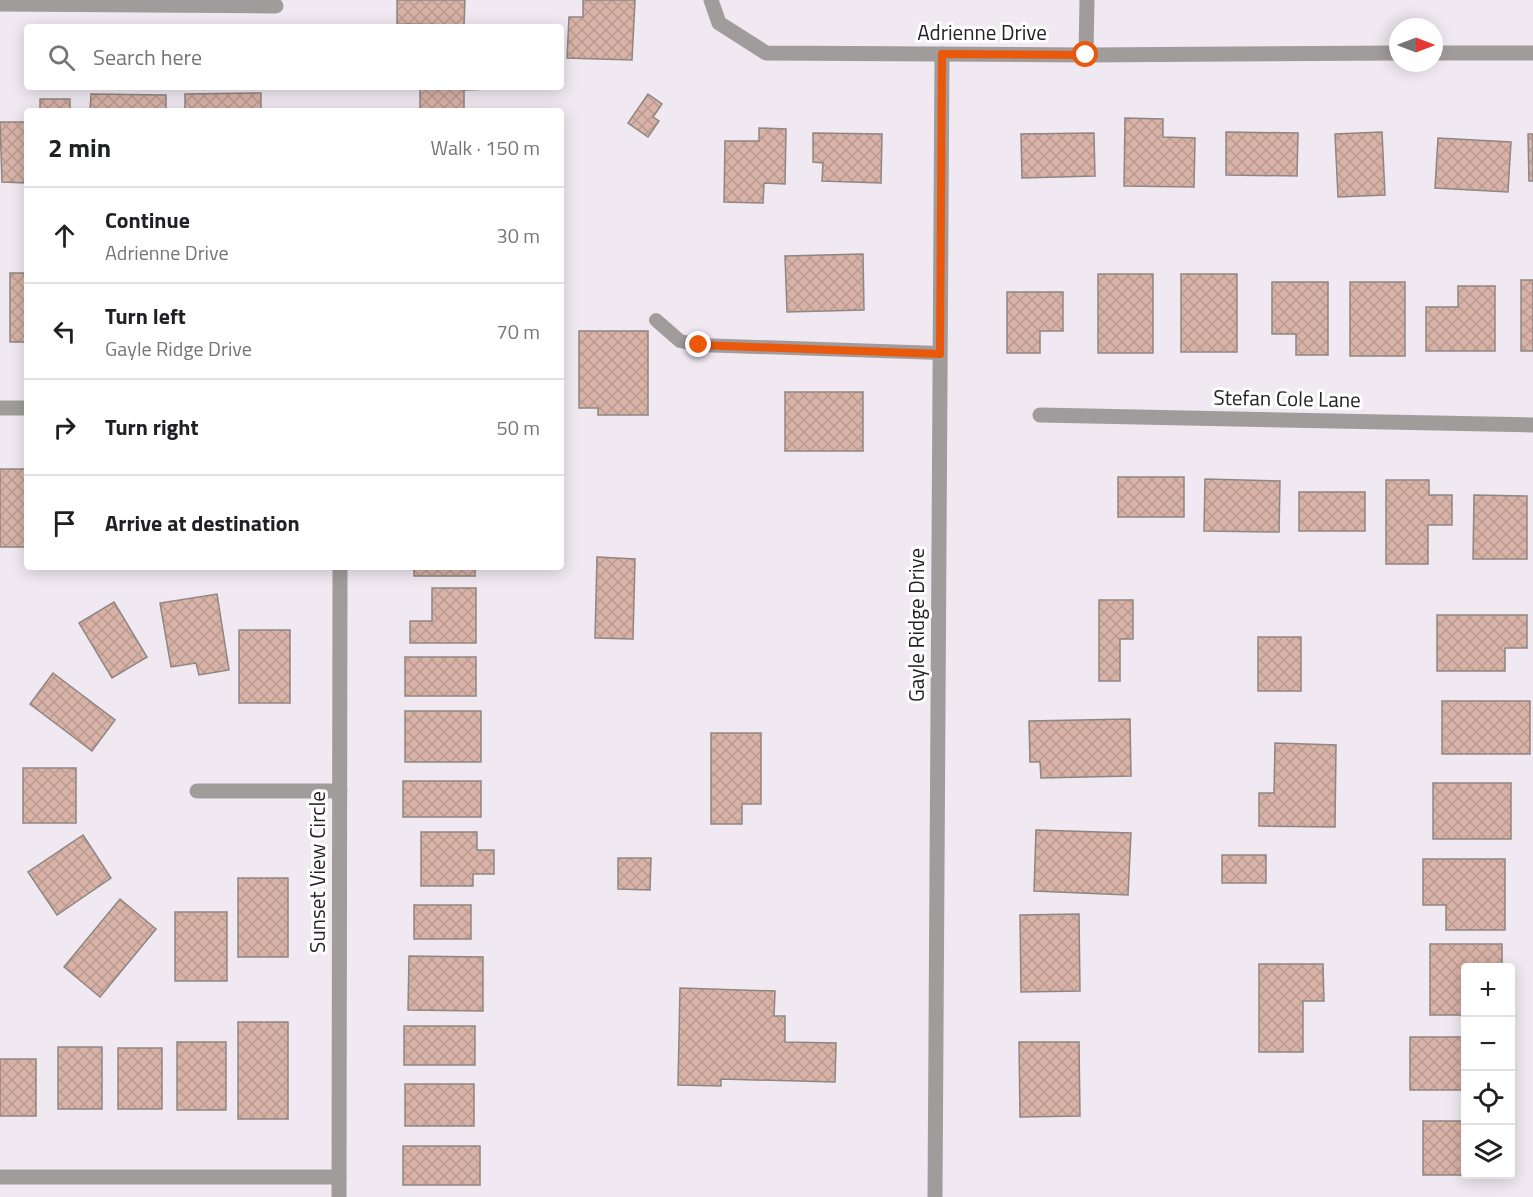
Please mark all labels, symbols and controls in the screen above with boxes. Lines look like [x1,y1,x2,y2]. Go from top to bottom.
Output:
street label: Adrienne Drive [917,16,1047,48]
north arrow [1389,18,1443,72]
search box [24,24,564,90]
text: Search here [93,40,202,74]
icon: search [45,41,78,74]
route start [1072,41,1098,67]
text: 2 min [48,128,111,167]
text: Walk · 150 m [431,132,540,163]
text: Continue [105,203,190,237]
icon: ahead [48,219,81,252]
text: 30 m [496,220,540,251]
text: Adrienne Drive [105,237,229,268]
text: Turn left [105,299,186,333]
icon: left [48,315,81,348]
text: 70 m [496,316,540,347]
route end [685,331,711,357]
text: Gayle Ridge Drive [105,333,252,364]
street label: Stefan Cole Lane [1213,381,1361,415]
text: Turn right [105,410,199,444]
icon: right [48,411,81,444]
text: 50 m [496,412,540,443]
text: Arrive at destination [105,506,300,540]
icon: arrive [48,507,81,540]
street label: Gayle Ridge Drive [900,548,932,702]
street label: Sunset View Circle [301,791,333,953]
map controls [1461,963,1515,1179]
button: + [1461,963,1515,1017]
button: − [1461,1017,1515,1071]
button: locate [1461,1071,1515,1125]
button: layers [1461,1125,1515,1179]

